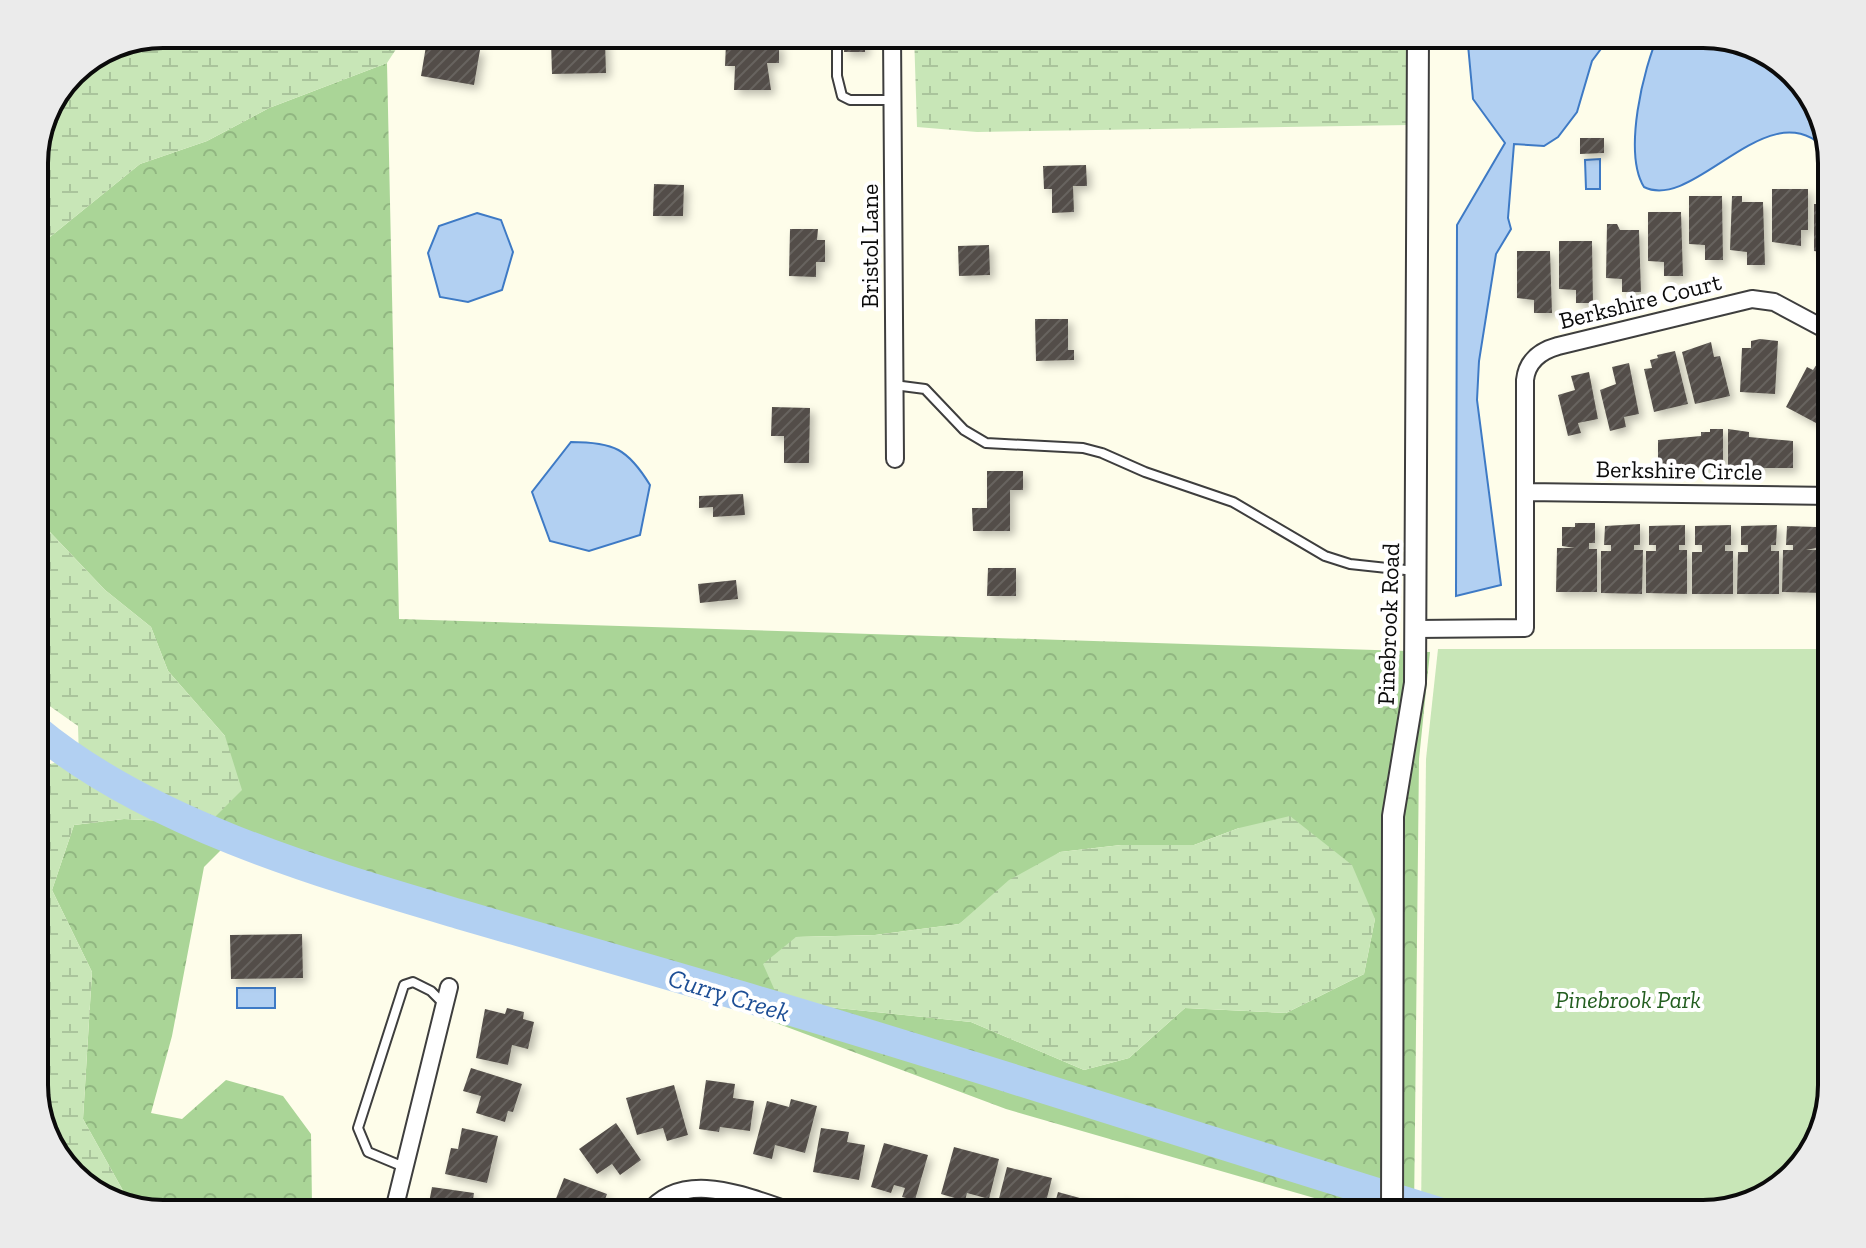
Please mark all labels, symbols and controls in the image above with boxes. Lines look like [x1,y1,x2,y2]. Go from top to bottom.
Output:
street label: Bristol Lane [855,184,884,308]
street label: Berkshire Court [1556,267,1724,335]
street label: Berkshire Circle [1595,454,1763,486]
street label: Pinebrook Road [1371,542,1405,706]
water label: Curry Creek [664,961,794,1029]
park label: Pinebrook Park [1555,985,1701,1014]

